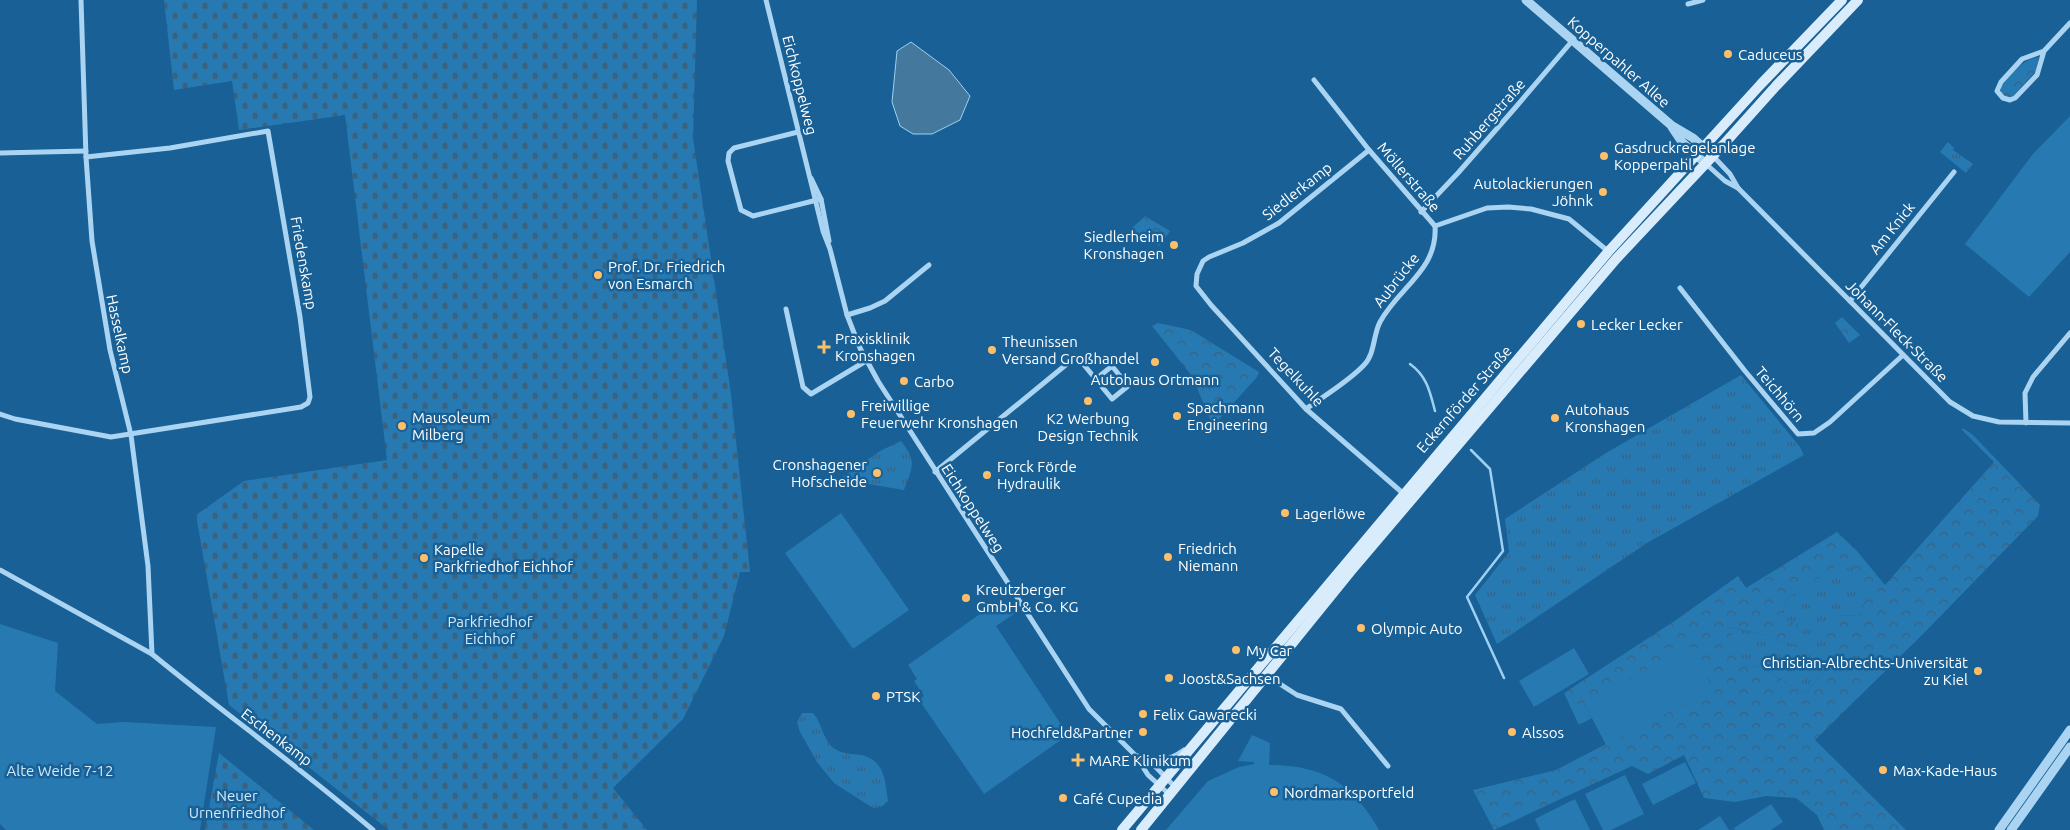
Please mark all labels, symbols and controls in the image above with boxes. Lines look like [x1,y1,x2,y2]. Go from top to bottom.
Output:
street label: Kopperpahler Allee [1564,13,1674,111]
street label: Eichkoppelweg [779,33,821,137]
place label: Caduceus [1738,46,1803,63]
marker: Caduceus [1722,48,1734,60]
street label: Ruhbergstraße [1449,75,1529,163]
street label: Möllerstraße [1374,139,1444,215]
place label: Gasdruckregelanlage Kopperpahl [1614,139,1755,173]
marker: Gasdruckregelanlage Kopperpahl [1598,150,1610,162]
street label: Siedlerkamp [1259,159,1335,223]
place label: Autolackierungen Jöhnk [1474,175,1593,209]
marker: Autolackierungen Jöhnk [1597,186,1609,198]
street label: Am Knick [1866,198,1918,257]
street label: Friedenskamp [287,215,321,311]
place label: Siedlerheim Kronshagen [1084,228,1164,262]
marker: Siedlerheim Kronshagen [1168,239,1180,251]
street label: Aubrücke [1370,250,1422,310]
place label: Prof. Dr. Friedrich von Esmarch [608,258,725,292]
marker: Prof. Dr. Friedrich von Esmarch [592,269,604,281]
street label: Johann-Fleck-Straße [1843,277,1951,385]
street label: Hasselkamp [103,293,137,375]
place label: Lecker Lecker [1591,316,1683,333]
marker: Lecker Lecker [1575,318,1587,330]
place label: Praxisklinik Kronshagen [835,330,915,364]
place label: Theunissen Versand Großhandel [1002,333,1139,367]
marker: Praxisklinik Kronshagen [817,340,831,354]
street label: Eckernförder Straße [1413,342,1515,456]
marker: Theunissen Versand Großhandel [986,344,998,356]
street label: Tegelkuhle [1265,344,1327,410]
marker: Autohaus Ortmann [1149,356,1161,368]
street label: Teichhörn [1752,363,1808,425]
place label: Autohaus Ortmann [1091,371,1219,388]
place label: Carbo [914,373,954,390]
marker: Carbo [898,375,910,387]
marker: K2 Werbung Design Technik [1082,395,1094,407]
place label: Freiwillige Feuerwehr Kronshagen [861,397,1018,431]
place label: Spachmann Engineering [1187,399,1268,433]
place label: Autohaus Kronshagen [1565,401,1645,435]
marker: Freiwillige Feuerwehr Kronshagen [845,408,857,420]
place label: Mausoleum Milberg [412,409,490,443]
place label: K2 Werbung Design Technik [1038,410,1139,444]
marker: Spachmann Engineering [1171,410,1183,422]
marker: Autohaus Kronshagen [1549,412,1561,424]
marker: Mausoleum Milberg [396,420,408,432]
place label: Cronshagener Hofscheide [773,456,867,490]
place label: Forck Förde Hydraulik [997,458,1077,492]
street label: Eichkoppelweg [938,461,1008,555]
marker: Cronshagener Hofscheide [871,467,883,479]
marker: Forck Förde Hydraulik [981,469,993,481]
place label: Lagerlöwe [1295,505,1366,522]
marker: Lagerlöwe [1279,507,1291,519]
place label: Friedrich Niemann [1178,540,1238,574]
place label: Kapelle Parkfriedhof Eichhof [434,541,573,575]
marker: Friedrich Niemann [1162,551,1174,563]
marker: Kapelle Parkfriedhof Eichhof [418,552,430,564]
place label: Kreutzberger GmbH & Co. KG [976,581,1079,615]
marker: Kreutzberger GmbH & Co. KG [960,592,972,604]
park label: Parkfriedhof Eichhof [448,613,533,647]
place label: Olympic Auto [1371,620,1463,637]
marker: Olympic Auto [1355,622,1367,634]
place label: My Car [1246,642,1293,659]
marker: My Car [1230,644,1242,656]
place label: Christian-Albrechts-Universität zu Kiel [1762,654,1968,688]
marker: Christian-Albrechts-Universität zu Kiel [1972,665,1984,677]
place label: Joost&Sachsen [1179,670,1281,687]
marker: Joost&Sachsen [1163,672,1175,684]
place label: PTSK [886,688,920,705]
marker: PTSK [870,690,882,702]
street label: Eschenkamp [238,705,316,769]
place label: Felix Gawarecki [1153,706,1257,723]
marker: Felix Gawarecki [1137,708,1149,720]
place label: Hochfeld&Partner [1011,724,1133,741]
place label: Alssos [1522,724,1564,741]
marker: Hochfeld&Partner [1137,726,1149,738]
marker: Alssos [1506,726,1518,738]
place label: MARE Klinikum [1089,752,1191,769]
marker: MARE Klinikum [1071,753,1085,767]
park label: Alte Weide 7-12 [6,762,114,779]
place label: Max-Kade-Haus [1893,762,1997,779]
marker: Max-Kade-Haus [1877,764,1889,776]
place label: Nordmarksportfeld [1284,784,1414,801]
marker: Nordmarksportfeld [1268,786,1280,798]
park label: Neuer Urnenfriedhof [189,787,286,821]
place label: Café Cupedia [1073,790,1162,807]
marker: Café Cupedia [1057,792,1069,804]

